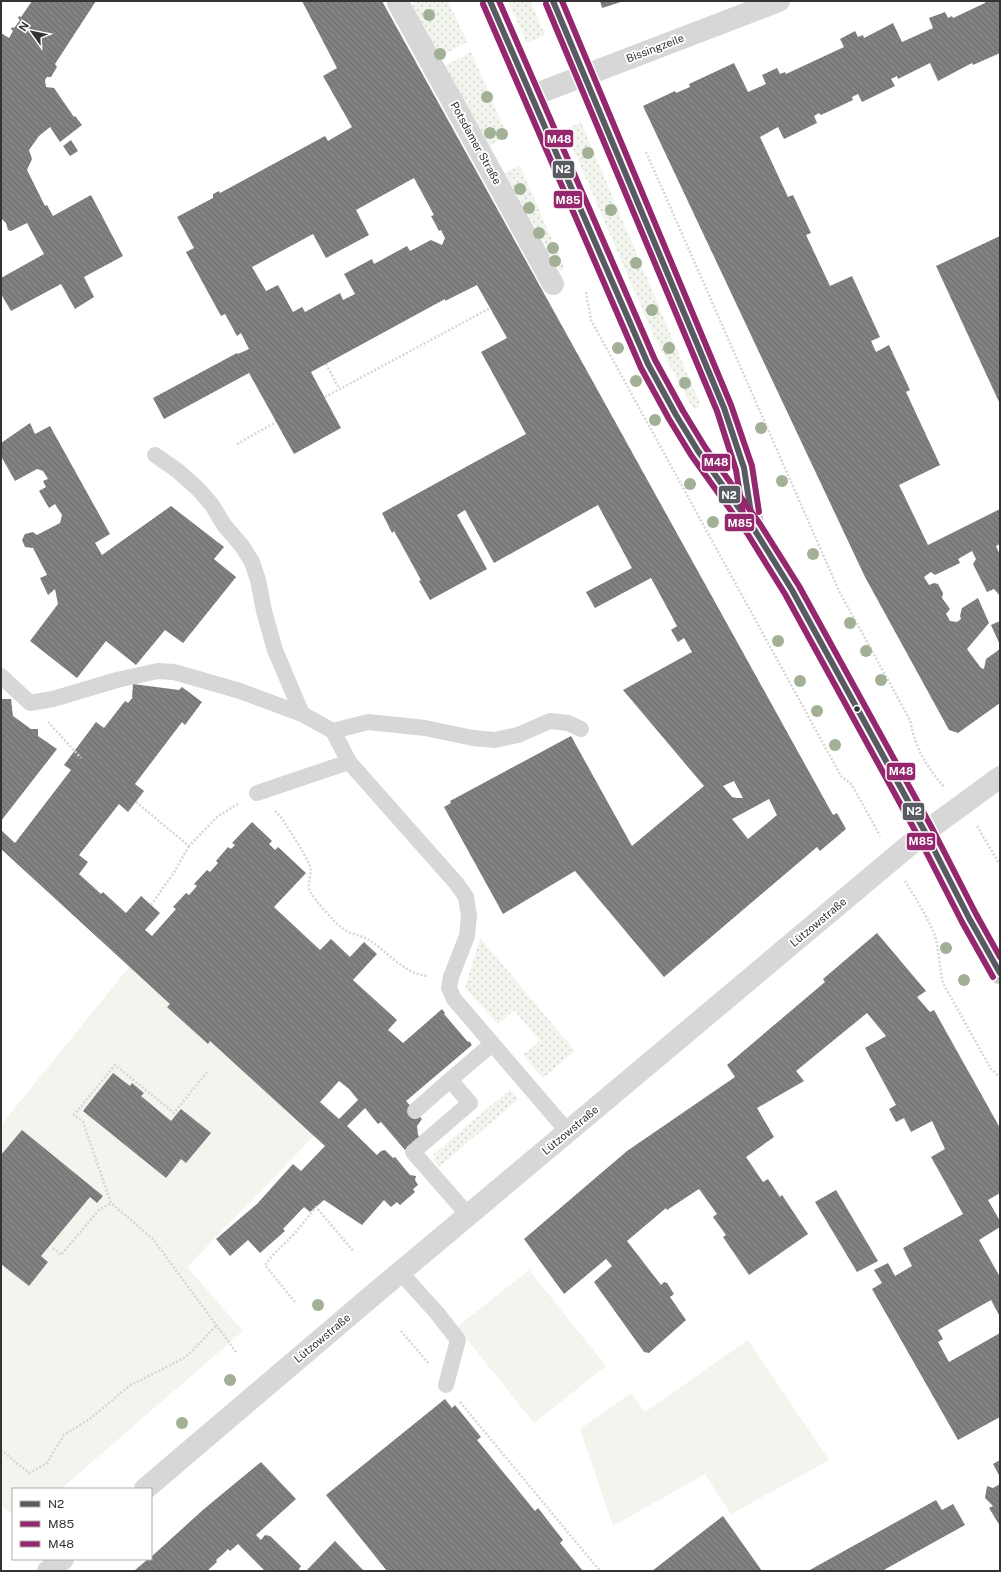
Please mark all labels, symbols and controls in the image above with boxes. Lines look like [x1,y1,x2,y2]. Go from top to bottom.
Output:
north arrow [12,12,52,52]
text: N [16,20,31,33]
street label: Bissingzeile [624,32,686,64]
street label: Potsdamer Straße [448,100,504,186]
line badge: M48 [544,129,574,148]
text: M48 [547,133,571,145]
line badge: N2 [552,160,575,179]
text: N2 [555,163,571,175]
line badge: M85 [553,190,583,209]
text: M85 [556,194,580,206]
line badge: M48 [701,453,731,472]
text: M48 [704,456,728,468]
line badge: N2 [718,485,741,504]
text: N2 [721,489,737,501]
line badge: M85 [724,513,755,532]
text: M85 [728,517,752,529]
unlabelled marker [852,704,862,714]
line badge: M48 [886,762,916,781]
text: M48 [889,765,913,777]
line badge: N2 [902,802,925,821]
text: N2 [906,805,922,817]
line badge: M85 [906,832,936,851]
text: M85 [909,835,933,847]
street label: Lützowstraße [788,895,848,949]
street label: Lützowstraße [540,1103,600,1157]
street label: Lützowstraße [292,1311,352,1365]
legend [12,1488,152,1560]
text: N2 [48,1497,64,1511]
text: M85 [48,1517,74,1531]
text: M48 [48,1537,74,1551]

